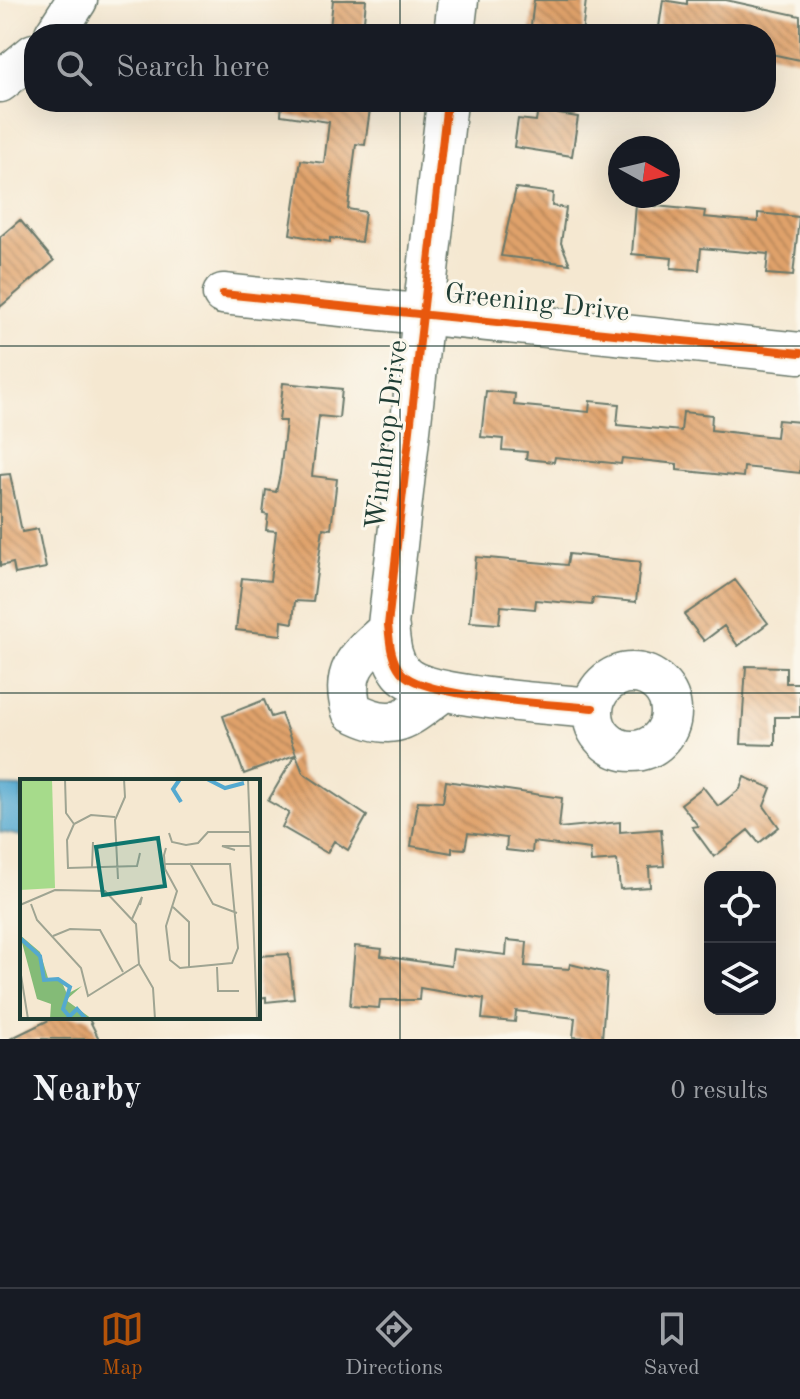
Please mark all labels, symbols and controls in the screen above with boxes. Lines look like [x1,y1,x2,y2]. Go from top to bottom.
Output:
search box [24,24,776,112]
icon: search [52,46,96,90]
text: Search here [116,53,270,83]
north arrow [608,136,680,208]
street label: Greening Drive [443,280,631,328]
street label: Winthrop Drive [362,338,414,532]
inset map [20,779,260,1019]
map controls [704,871,776,1015]
button: locate [704,871,776,943]
button: layers [704,943,776,1015]
text: Nearby [32,1074,142,1108]
text: 0 results [670,1078,768,1104]
tab: Map [100,1307,144,1382]
tab: Directions [345,1307,443,1382]
tab: Saved [644,1307,700,1382]

